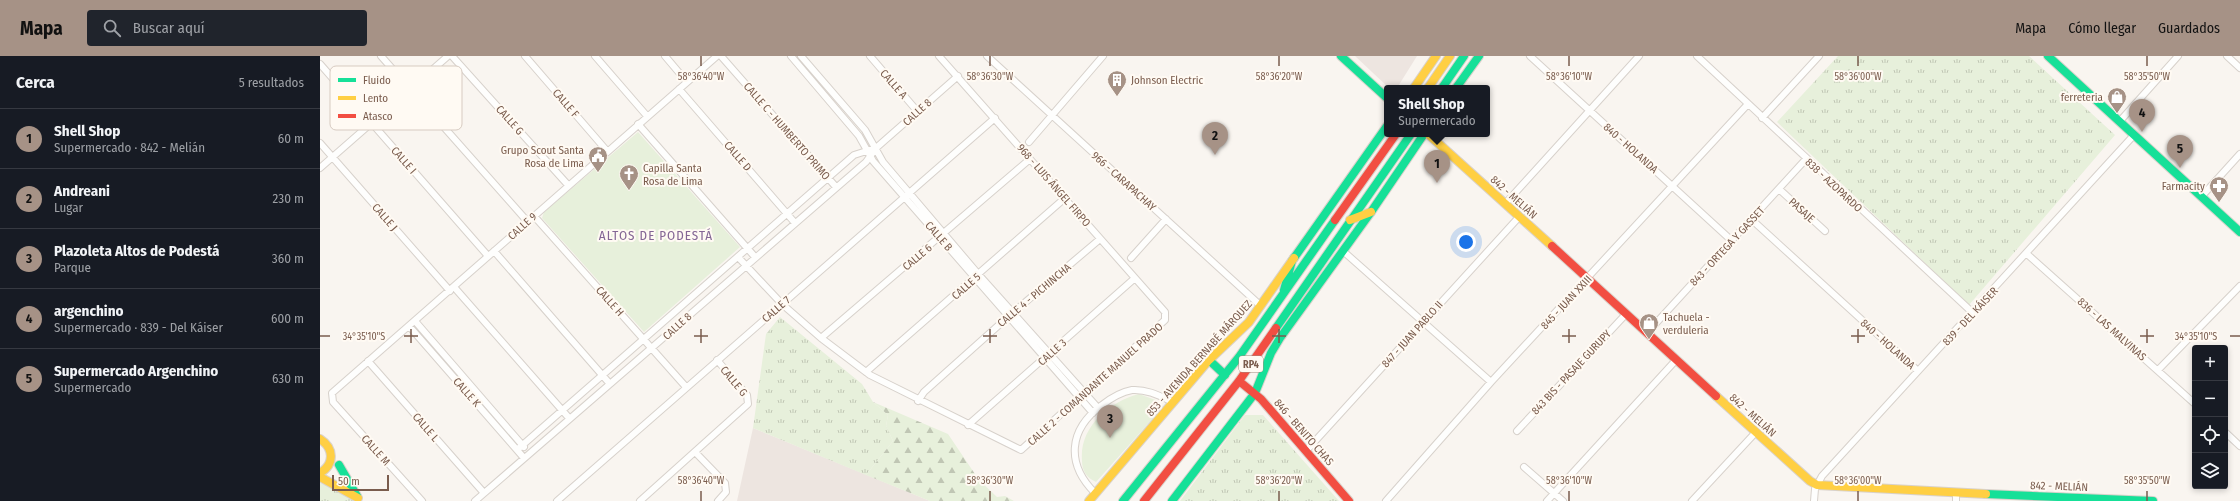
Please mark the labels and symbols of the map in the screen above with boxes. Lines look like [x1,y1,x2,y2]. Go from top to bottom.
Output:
legend [330,66,462,130]
street label: CALLE A [877,67,910,102]
building icon: Johnson Electric [1106,69,1128,97]
text: 58°36'40"W [678,71,725,83]
text: 58°36'30"W [967,71,1014,83]
text: 58°36'20"W [1256,71,1303,83]
text: 58°36'10"W [1546,71,1592,83]
text: 58°36'00"W [1834,71,1882,83]
text: 58°35'50"W [2124,71,2171,83]
text: Fluido [363,74,391,87]
place label: Johnson Electric [1131,74,1204,87]
street label: CALLE C - HUMBERTO PRIMO [741,80,833,183]
street label: CALLE F [550,86,582,120]
shop icon: ferreteria [2106,86,2128,114]
place label: ferreteria [2061,91,2103,104]
text: Lento [363,92,388,105]
street label: CALLE 8 [900,96,935,129]
pin: 4 [2129,99,2155,132]
street label: CALLE G [493,103,526,138]
text: Atasco [363,110,393,123]
street label: 840 - HOLANDA [1601,121,1661,176]
pin: 2 [1202,122,1228,155]
pin: 5 [2167,135,2193,168]
street label: CALLE D [721,139,754,174]
street label: 968 - LUIS ÁNGEL FIRPO [1014,141,1094,229]
street label: CALLE I [388,144,419,177]
place label: Grupo Scout Santa Rosa de Lima [501,144,584,170]
public building icon: Grupo Scout Santa Rosa de Lima [587,145,609,173]
street label: 966 - CARAPACHAY [1089,149,1159,214]
pin: 1 [1424,150,1450,183]
street label: 838 - AZOPARDO [1803,156,1865,215]
place label: Capilla Santa Rosa de Lima [643,162,703,188]
church icon: Capilla Santa Rosa de Lima [618,163,640,191]
street label: 842 - MELIÁN [1488,172,1540,222]
pharmacy icon: Farmacity [2208,175,2230,203]
place label: Farmacity [2162,180,2205,193]
street label: PASAJE [1786,195,1817,225]
street label: CALLE J [369,201,400,234]
street label: 843 - ORTEGA Y GASSET [1687,203,1768,289]
street label: CALLE 9 [505,210,539,243]
street label: CALLE B [922,219,955,254]
district label: ALTOS DE PODESTÁ [599,228,713,243]
your location [1456,232,1476,252]
street label: CALLE 6 [900,241,935,273]
street label: CALLE 4 - PICHINCHA [995,261,1074,330]
street label: CALLE 5 [949,270,983,302]
street label: 845 - JUAN XXIII [1538,273,1595,332]
street label: CALLE H [593,284,626,319]
street label: 839 - DEL KÁISER [1939,284,2001,348]
street label: CALLE 7 [759,293,794,325]
street label: 836 - LAS MALVINAS [2075,295,2149,364]
street label: 853 - AVENIDA BERNABÉ MÁRQUEZ [1143,297,1255,419]
street label: 847 - JUAN PABLO II [1379,298,1446,370]
street label: CALLE 8 [660,310,695,343]
place label: Tachuela - verduleria [1663,311,1710,337]
shop icon: Tachuela - verduleria [1638,312,1660,340]
street label: 840 - HOLANDA [1858,317,1918,372]
street label: CALLE 2 - COMANDANTE MANUEL PRADO [1025,320,1166,448]
street label: 843 BIS - PASAJE GURUPY [1529,327,1614,417]
text: 34°35'10"S [343,331,385,343]
text: 34°35'10"S [2175,331,2217,343]
street label: CALLE 3 [1035,336,1069,369]
road number: RP4 [1239,356,1263,372]
street label: CALLE G [717,364,750,399]
street label: CALLE K [450,375,483,410]
street label: 842 - MELIÁN [1727,390,1779,440]
street label: 846 - BENITO CHAS [1271,396,1336,469]
pin: 3 [1097,405,1123,438]
street label: CALLE L [410,410,442,444]
street label: CALLE M [359,432,393,468]
scale bar [332,473,389,492]
text: 58°36'40"W [678,475,725,487]
text: 58°36'30"W [967,475,1014,487]
text: 58°36'20"W [1256,475,1303,487]
text: 58°36'10"W [1546,475,1592,487]
text: 58°36'00"W [1834,475,1882,487]
text: 58°35'50"W [2124,475,2171,487]
street label: 842 - MELIÁN [2030,478,2088,494]

